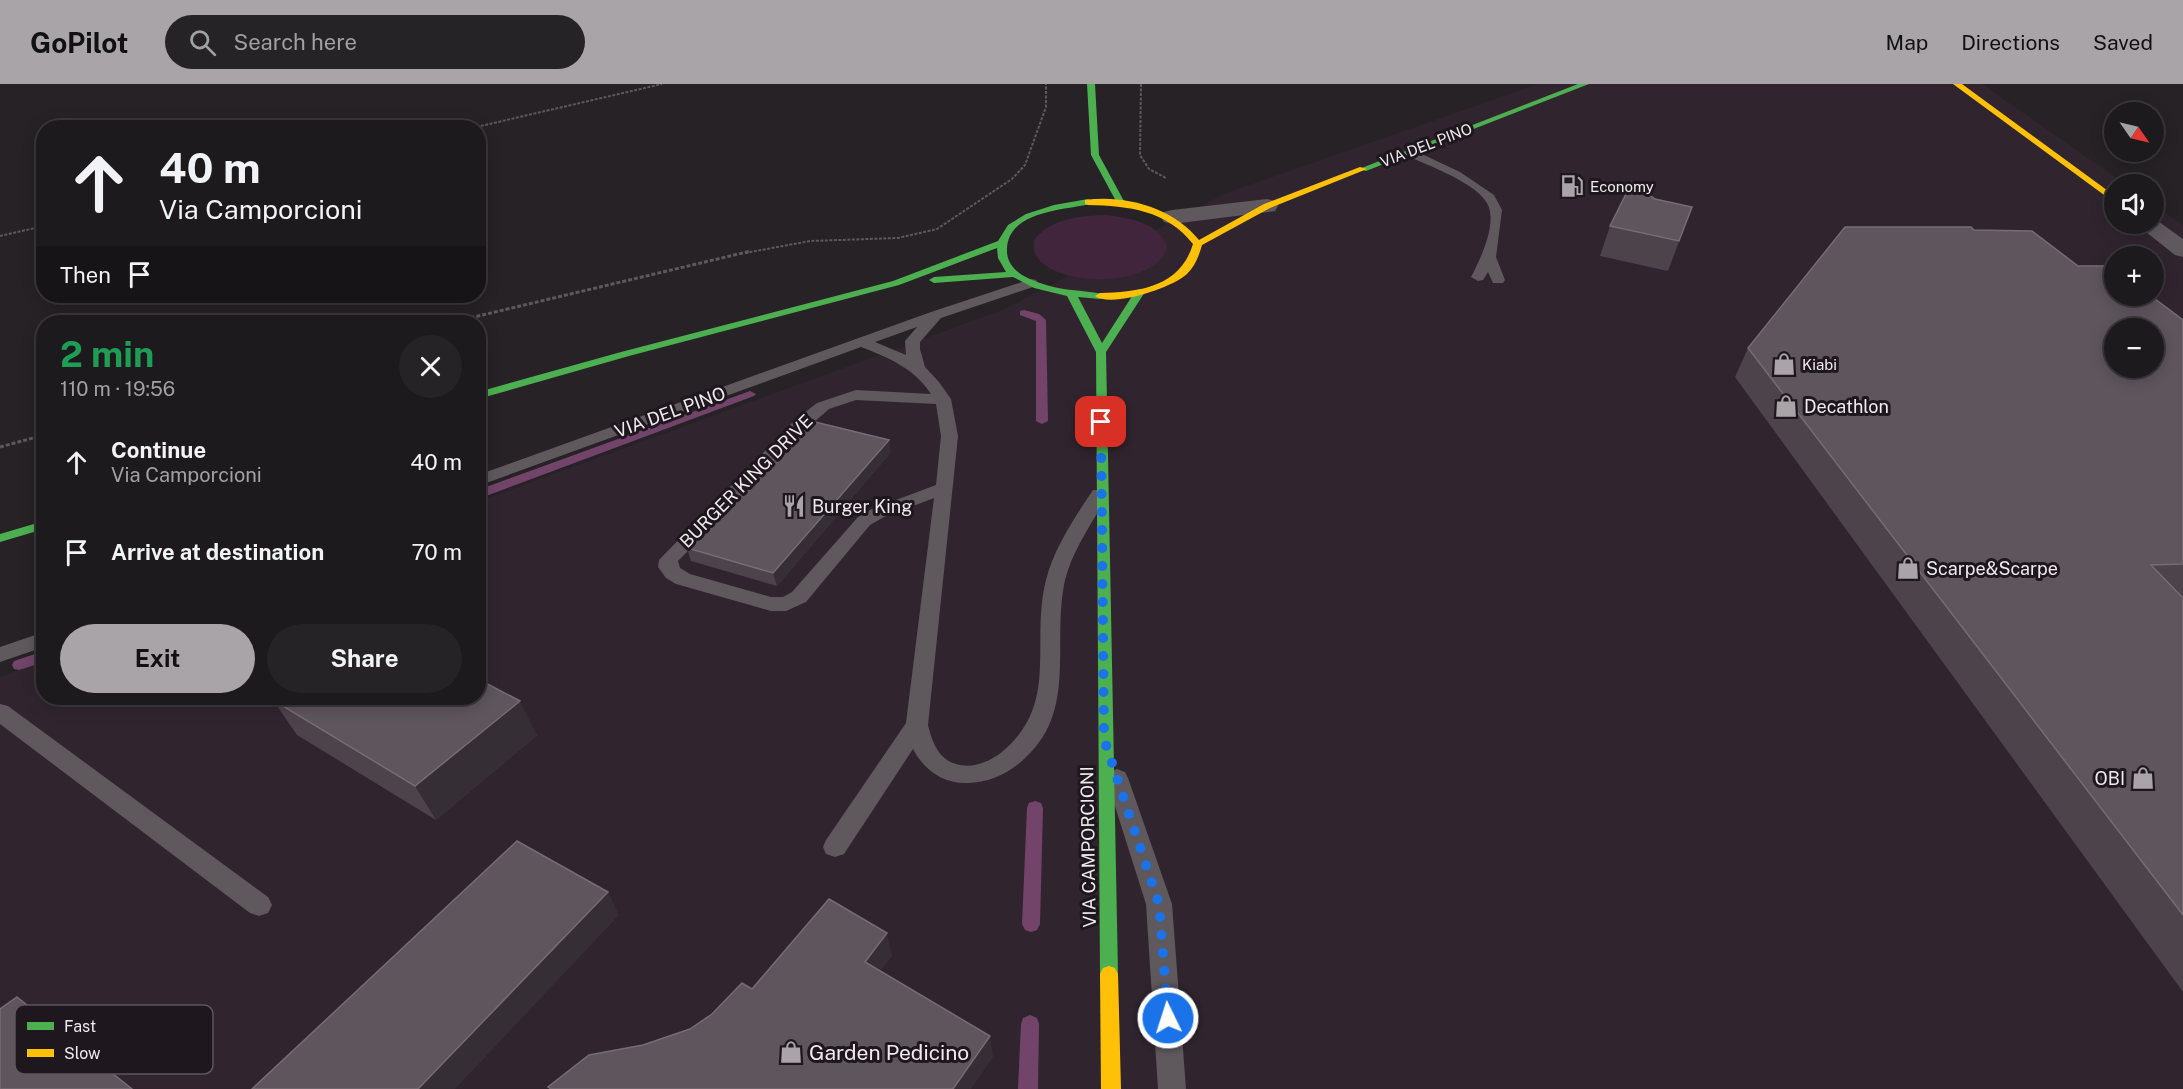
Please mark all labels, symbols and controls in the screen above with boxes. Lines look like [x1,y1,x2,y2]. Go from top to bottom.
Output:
search box [165,15,585,69]
text: GoPilot [30,26,129,59]
icon: search [186,26,219,59]
text: Search here [234,29,357,55]
text: Map [1886,30,1928,55]
text: Directions [1961,30,2060,55]
text: Saved [2093,30,2153,55]
north arrow [2104,102,2164,162]
map controls [2104,102,2164,378]
street label: VIA DEL PINO [1378,120,1474,170]
text: 40 m [159,143,261,192]
icon: ahead [60,144,138,222]
fuel station icon: Economy [1559,173,1585,199]
button: sound [2104,174,2164,234]
place label: Economy [1590,178,1654,195]
text: Via Camporcioni [159,193,362,225]
button: + [2104,246,2164,306]
icon: arrive [123,258,156,291]
text: Then [60,262,111,288]
button: − [2104,318,2164,378]
text: 2 min [60,333,154,375]
button: close [399,335,462,398]
shop icon: Kiabi [1771,351,1797,377]
place label: Kiabi [1802,356,1837,373]
text: 110 m · 19:56 [60,377,175,401]
street label: VIA DEL PINO [612,382,728,442]
shop icon: Decathlon [1773,393,1799,419]
pin [1075,396,1126,447]
place label: Decathlon [1804,396,1889,417]
icon: arrive [1084,405,1117,438]
street label: BURGER KING DRIVE [675,410,817,552]
text: Continue [111,437,206,463]
icon: ahead [60,446,93,479]
text: 40 m [410,449,462,475]
text: Via Camporcioni [111,463,262,487]
restaurant icon: Burger King [781,493,807,519]
place label: Burger King [812,496,912,517]
icon: arrive [60,536,93,569]
text: Arrive at destination [111,539,324,565]
text: 70 m [411,539,462,565]
shop icon: Scarpe&Scarpe [1895,555,1921,581]
place label: Scarpe&Scarpe [1926,558,2058,579]
button: Exit [60,624,255,693]
button: Share [267,624,462,693]
shop icon: OBI [2130,765,2156,791]
street label: VIA CAMPORCIONI [1076,766,1100,928]
place label: OBI [2095,768,2125,789]
position arrow [1136,986,1200,1050]
legend [15,1005,213,1074]
text: Fast [64,1017,96,1036]
shop icon: Garden Pedicino [778,1039,804,1065]
place label: Garden Pedicino [809,1040,969,1065]
text: Slow [64,1044,101,1063]

